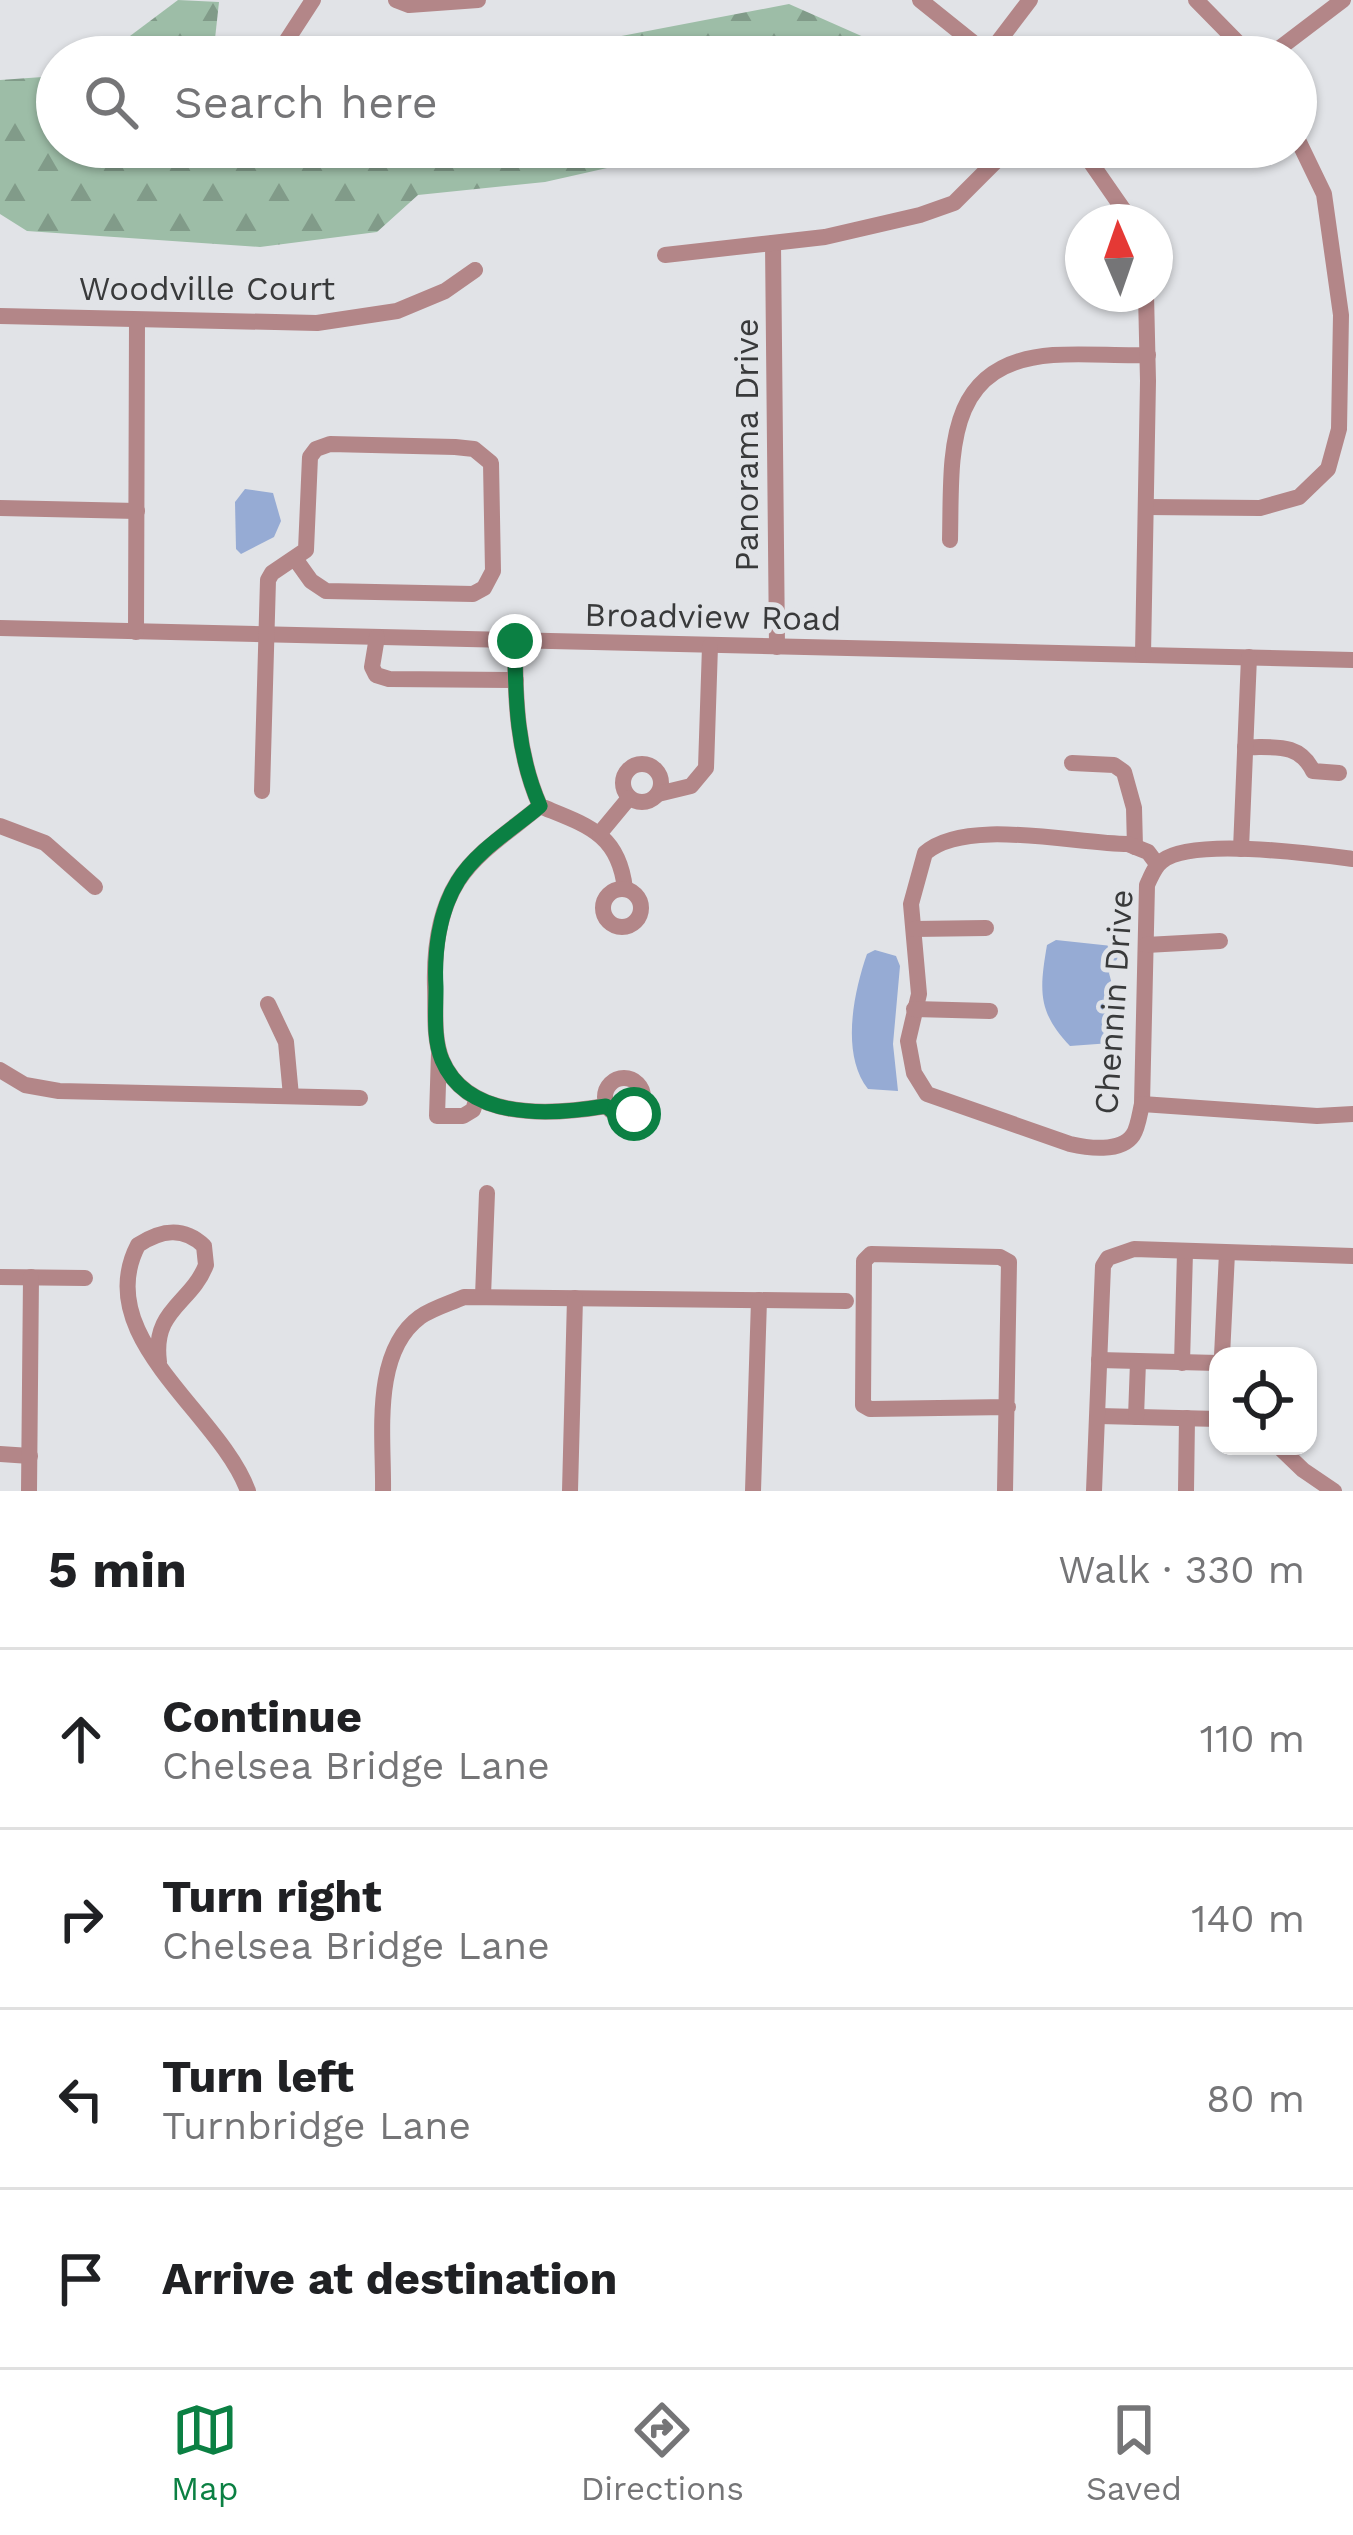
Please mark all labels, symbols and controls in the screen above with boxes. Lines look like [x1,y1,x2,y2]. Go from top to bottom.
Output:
search box [36,36,1317,168]
icon: search [78,69,144,135]
text: Search here [174,76,438,129]
north arrow [1065,204,1173,312]
street label: Woodville Court [79,269,335,308]
street label: Panorama Drive [727,318,766,572]
street label: Broadview Road [584,595,842,638]
route end [488,614,542,668]
street label: Chennin Drive [1086,888,1141,1116]
route start [607,1087,661,1141]
map controls [1209,1347,1317,1455]
button: locate [1209,1347,1317,1455]
text: 5 min [48,1540,187,1599]
text: Walk · 330 m [1058,1547,1305,1592]
text: Continue [162,1690,362,1743]
icon: ahead [48,1706,114,1772]
text: 110 m [1200,1716,1305,1761]
text: Chelsea Bridge Lane [162,1743,550,1788]
text: Turn right [162,1870,382,1923]
icon: right [48,1886,114,1952]
text: 140 m [1191,1896,1305,1941]
text: Chelsea Bridge Lane [162,1923,550,1968]
text: Turn left [162,2050,354,2103]
icon: left [48,2066,114,2132]
text: 80 m [1206,2076,1305,2121]
text: Turnbridge Lane [162,2103,471,2148]
icon: arrive [48,2246,114,2312]
text: Arrive at destination [162,2252,617,2305]
tab: Map [171,2397,238,2508]
tab: Directions [581,2397,744,2508]
tab: Saved [1086,2397,1182,2508]

